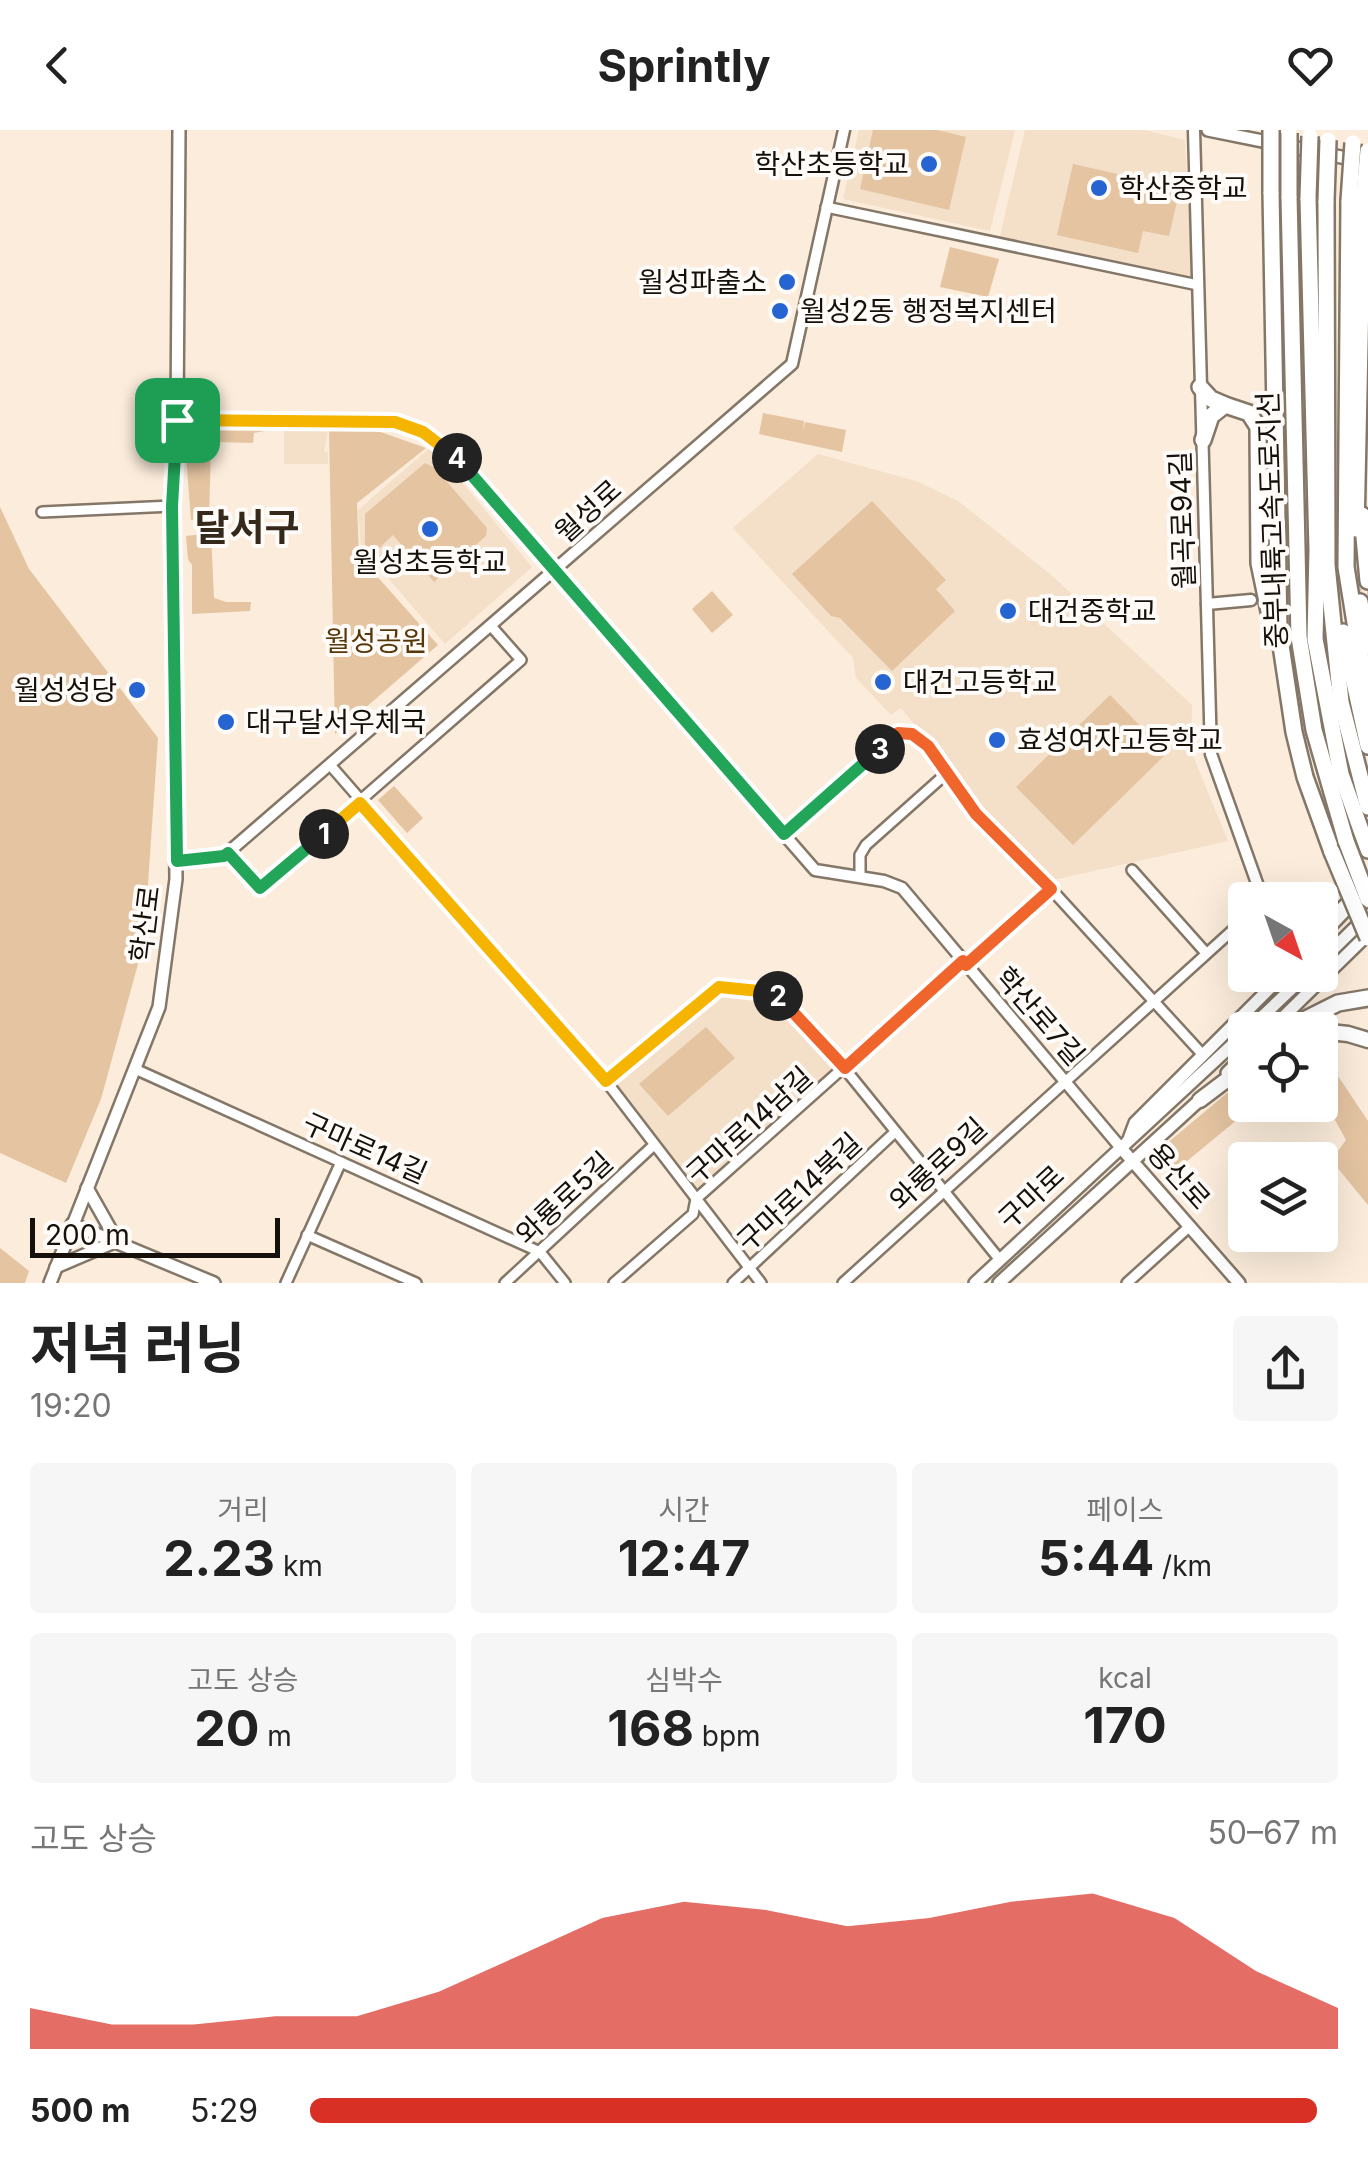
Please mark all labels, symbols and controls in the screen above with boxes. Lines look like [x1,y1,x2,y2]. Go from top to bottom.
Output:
icon: back [30,38,85,93]
text: Sprintly [597,38,771,93]
icon: heart [1283,38,1338,93]
place label: 학산초등학교 [754,147,909,181]
marker: 학산초등학교 [918,153,940,175]
place label: 학산중학교 [1119,171,1248,205]
marker: 학산중학교 [1088,177,1110,199]
place label: 월성파출소 [638,265,767,299]
marker: 월성파출소 [776,271,798,293]
place label: 월성2동 행정복지센터 [800,294,1057,328]
marker: 월성2동 행정복지센터 [769,300,791,322]
pin [135,378,220,463]
street label: 중부내륙고속도로지선 [1251,391,1293,649]
icon: arrive [150,393,205,448]
pin: 4 [432,433,482,483]
text: 4 [448,441,466,475]
street label: 월곡로94길 [1163,450,1201,590]
street label: 월성로 [548,473,628,549]
district label: 달서구 [195,504,299,550]
marker: 월성초등학교 [419,518,441,540]
place label: 월성초등학교 [353,545,507,579]
place label: 대건중학교 [1028,594,1157,628]
marker: 대건중학교 [997,600,1019,622]
park label: 월성공원 [324,624,428,658]
place label: 대건고등학교 [903,665,1058,699]
marker: 대건고등학교 [872,671,894,693]
place label: 월성성당 [14,673,117,707]
marker: 월성성당 [126,679,148,701]
place label: 대구달서우체국 [246,705,426,739]
marker: 대구달서우체국 [215,711,237,733]
place label: 효성여자고등학교 [1017,723,1223,757]
pin: 3 [855,724,905,774]
marker: 효성여자고등학교 [986,729,1008,751]
text: 3 [871,732,889,766]
pin: 1 [299,809,349,859]
text: 1 [318,817,330,851]
north arrow [1228,882,1338,992]
map controls [1228,882,1338,1252]
street label: 학산로 [123,884,167,964]
street label: 학산로7길 [988,960,1092,1072]
pin: 2 [753,971,803,1021]
text: 2 [769,979,787,1013]
button: locate [1228,1012,1338,1122]
street label: 구마로14남길 [679,1059,819,1191]
street label: 구마로14길 [298,1106,432,1190]
street label: 와룡로9길 [882,1111,994,1217]
street label: 구마로14북길 [730,1126,868,1258]
street label: 용산로 [1141,1136,1217,1216]
button: layers [1228,1142,1338,1252]
street label: 와룡로5길 [509,1145,619,1251]
street label: 구마로 [991,1158,1071,1236]
scale bar [30,1213,280,1258]
text: 200 m [45,1218,130,1252]
text: 저녁 러닝 [30,1315,245,1381]
button: share [1233,1316,1338,1421]
text: 19:20 [30,1386,112,1425]
text: 거리 [217,1493,269,1527]
text: 시간 [658,1493,710,1527]
text: 페이스 [1086,1493,1164,1527]
text: 2.23 [163,1528,275,1588]
text: 12:47 [618,1528,750,1588]
text: 5:44 [1038,1528,1154,1588]
text: km [275,1549,323,1583]
text: /km [1154,1549,1212,1583]
text: kcal [1098,1661,1152,1695]
text: 고도 상승 [188,1663,298,1697]
text: 심박수 [645,1663,723,1697]
text: 170 [1083,1695,1167,1755]
text: 20 [194,1698,259,1758]
text: 168 [607,1698,694,1758]
text: m [259,1719,292,1753]
text: bpm [694,1719,761,1753]
text: 50–67 m [1207,1813,1338,1852]
text: 고도 상승 [30,1819,157,1858]
text: 500 m [30,2091,130,2130]
text: 5:29 [190,2091,258,2130]

